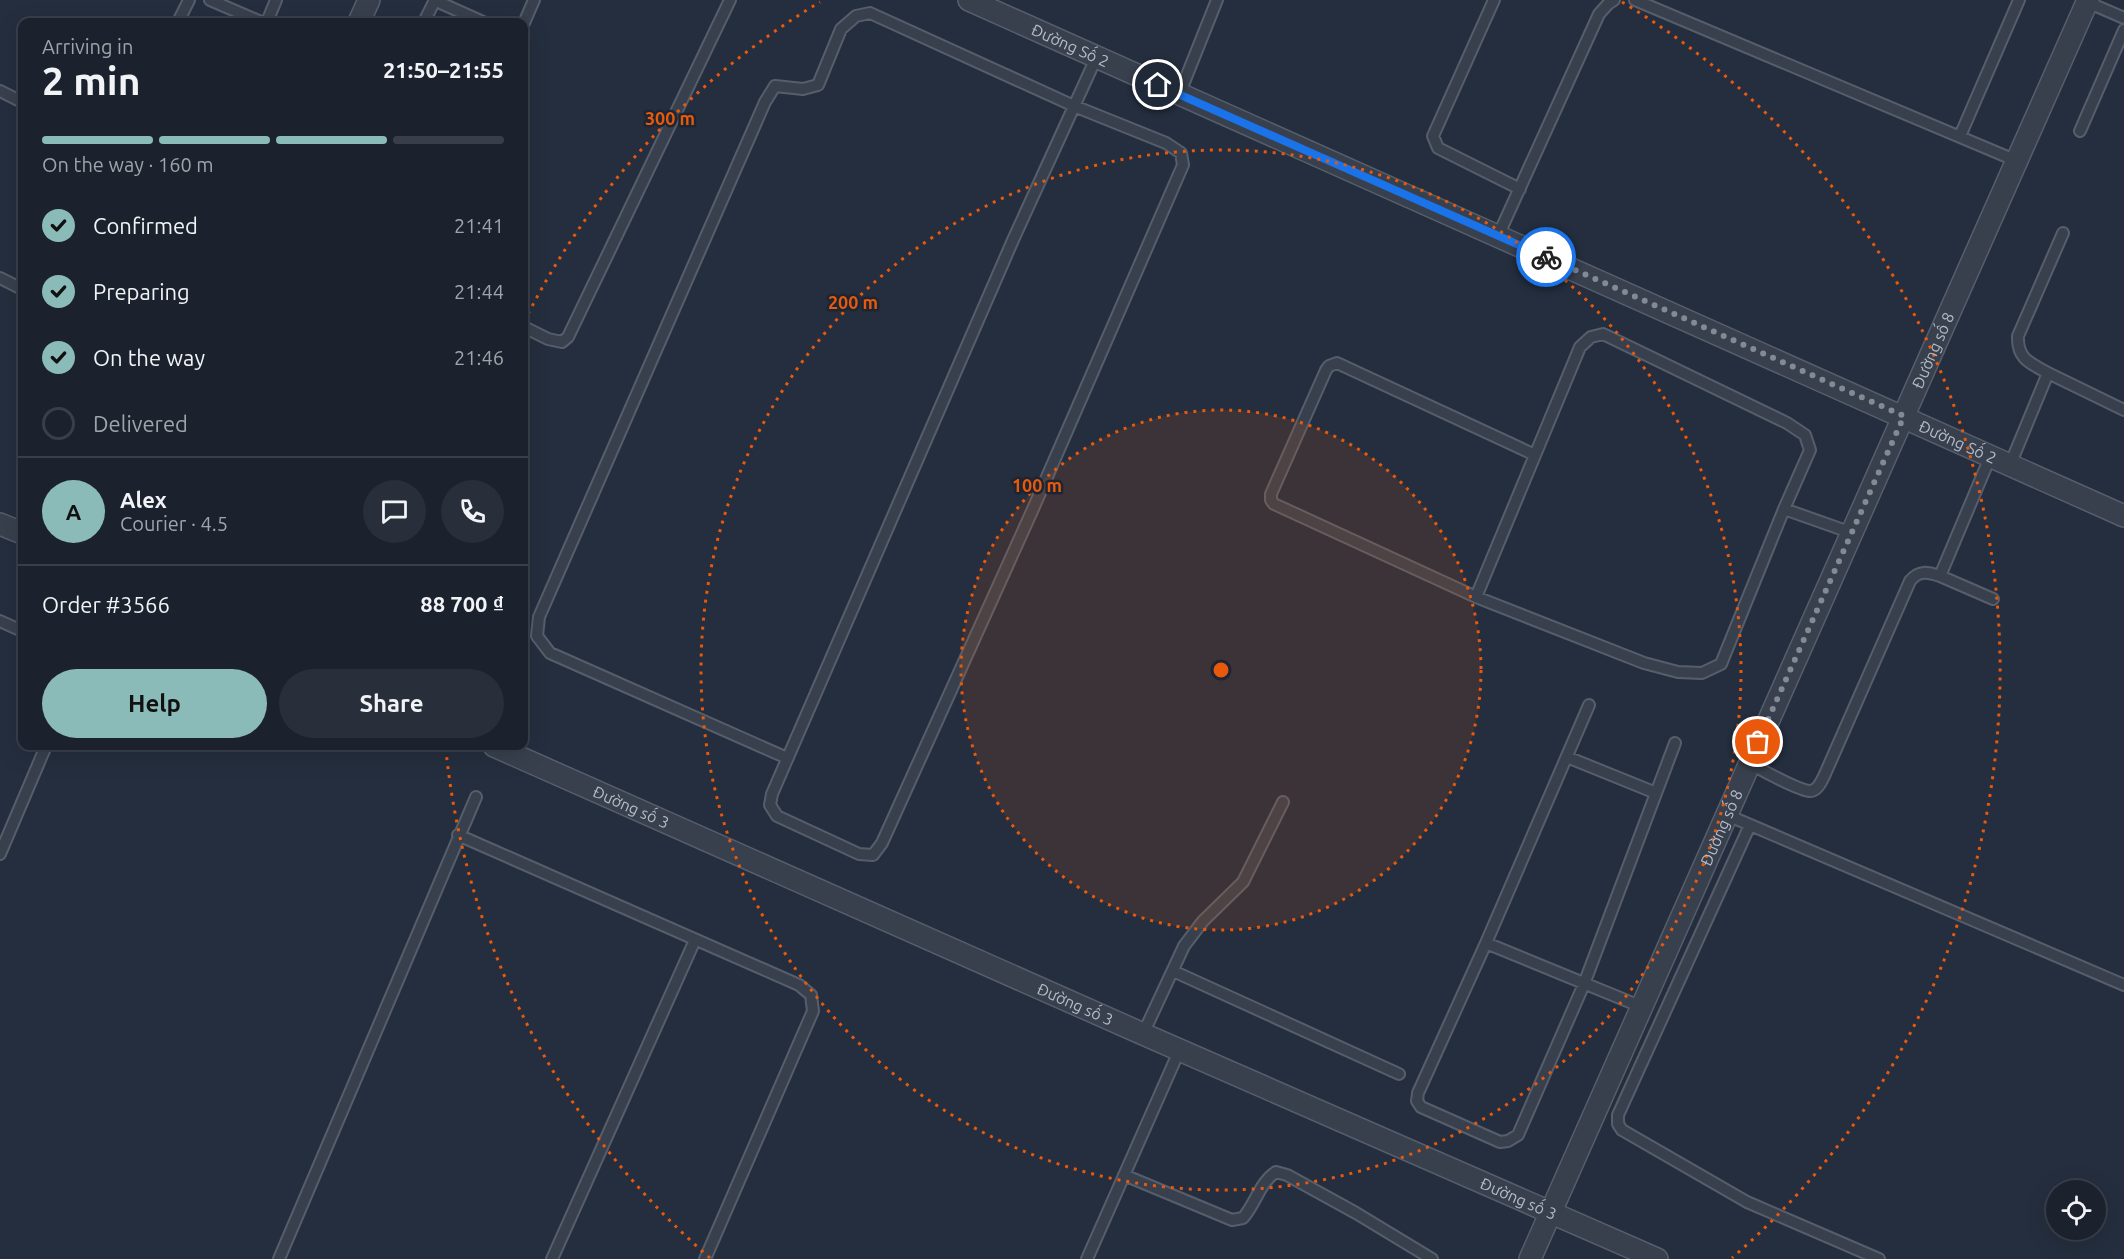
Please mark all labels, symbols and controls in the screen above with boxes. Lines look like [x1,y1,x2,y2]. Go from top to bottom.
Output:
street label: Đường Số 2 [1029,20,1112,70]
text: Arriving in [42,35,133,58]
text: 21:50–21:55 [383,57,504,82]
text: 2 min [42,59,141,102]
pin [1132,59,1183,110]
icon: home [1141,68,1174,101]
text: 300 m [645,108,695,128]
text: On the way · 160 m [42,153,214,176]
icon: check [42,209,75,242]
text: Confirmed [93,213,198,238]
text: 21:41 [454,214,504,237]
courier [1516,227,1576,287]
icon: bike [1530,241,1563,274]
icon: check [42,275,75,308]
text: Preparing [93,279,190,304]
text: 21:44 [454,280,504,303]
text: 200 m [828,292,878,312]
street label: Đường số 8 [1908,309,1957,391]
icon: check [42,341,75,374]
text: On the way [93,345,205,370]
text: 21:46 [454,346,504,369]
text: Delivered [93,411,188,436]
street label: Đường Số 2 [1916,417,1999,467]
text: 100 m [1012,475,1062,495]
button: chat [363,480,426,543]
button: phone [441,480,504,543]
text: Alex [120,487,167,512]
text: A [66,499,81,524]
text: Courier · 4.5 [120,512,228,535]
text: 88 700 ₫ [420,591,504,616]
text: Order #3566 [42,592,170,617]
centre of rings [1211,660,1231,680]
button: Help [42,669,267,738]
button: Share [279,669,504,738]
pin [1732,716,1783,767]
icon: bag [1741,725,1774,758]
street label: Đường số 3 [590,782,672,832]
street label: Đường số 8 [1697,787,1746,868]
street label: Đường số 3 [1034,979,1116,1029]
street label: Đường số 3 [1478,1174,1559,1223]
map controls [2046,1180,2106,1240]
button: locate [2046,1180,2106,1240]

